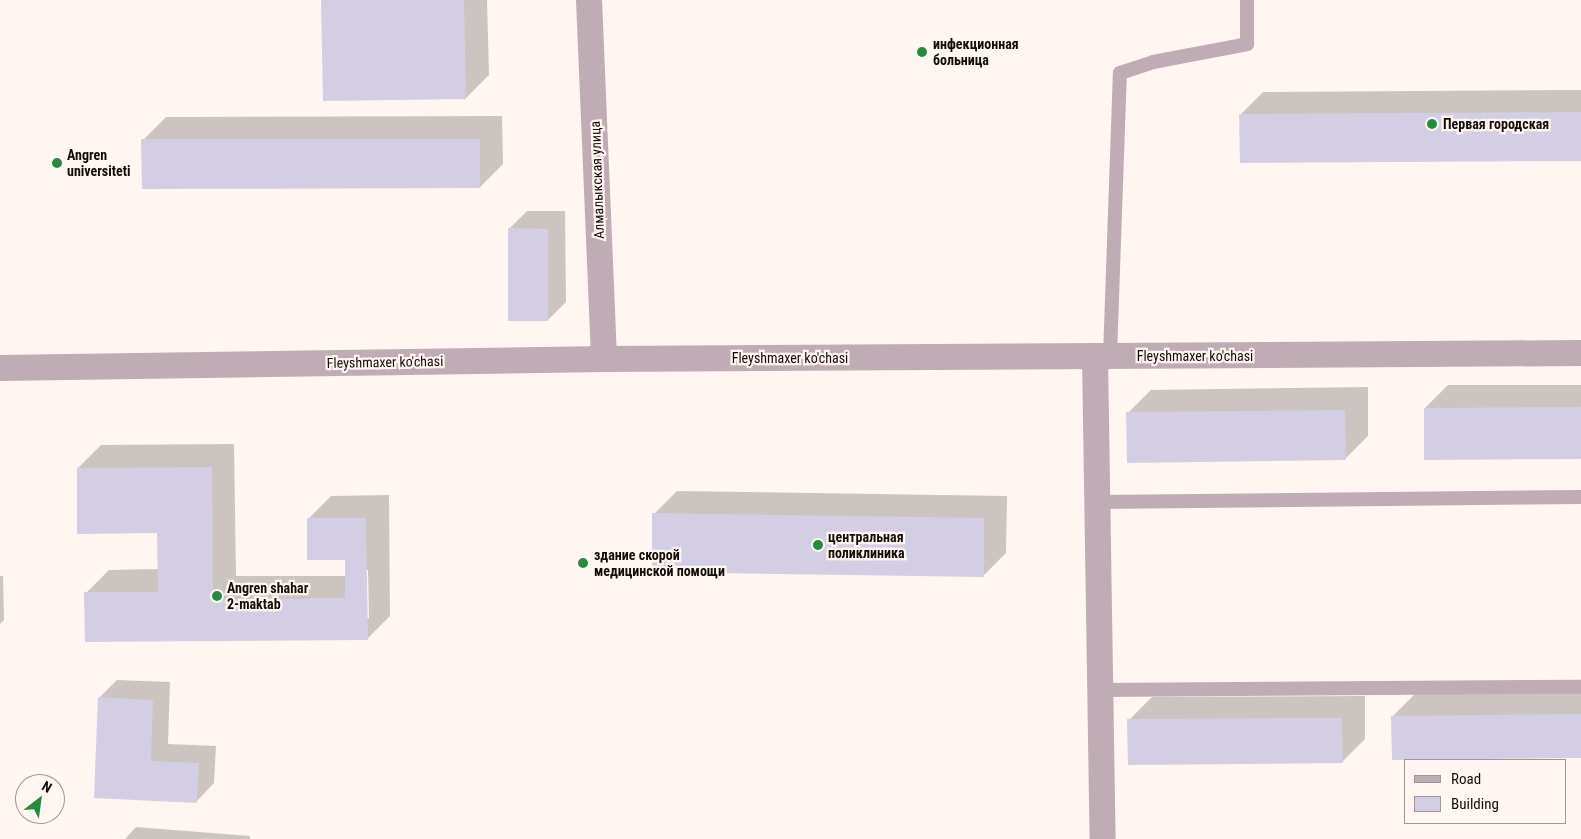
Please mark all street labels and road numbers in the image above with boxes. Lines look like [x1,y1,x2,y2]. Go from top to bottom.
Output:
street label: Алмалыкская улица [587,121,607,239]
street label: Fleyshmaxer ko'chasi [1137,348,1253,364]
street label: Fleyshmaxer ko'chasi [732,350,848,366]
street label: Fleyshmaxer ko'chasi [327,353,443,371]

